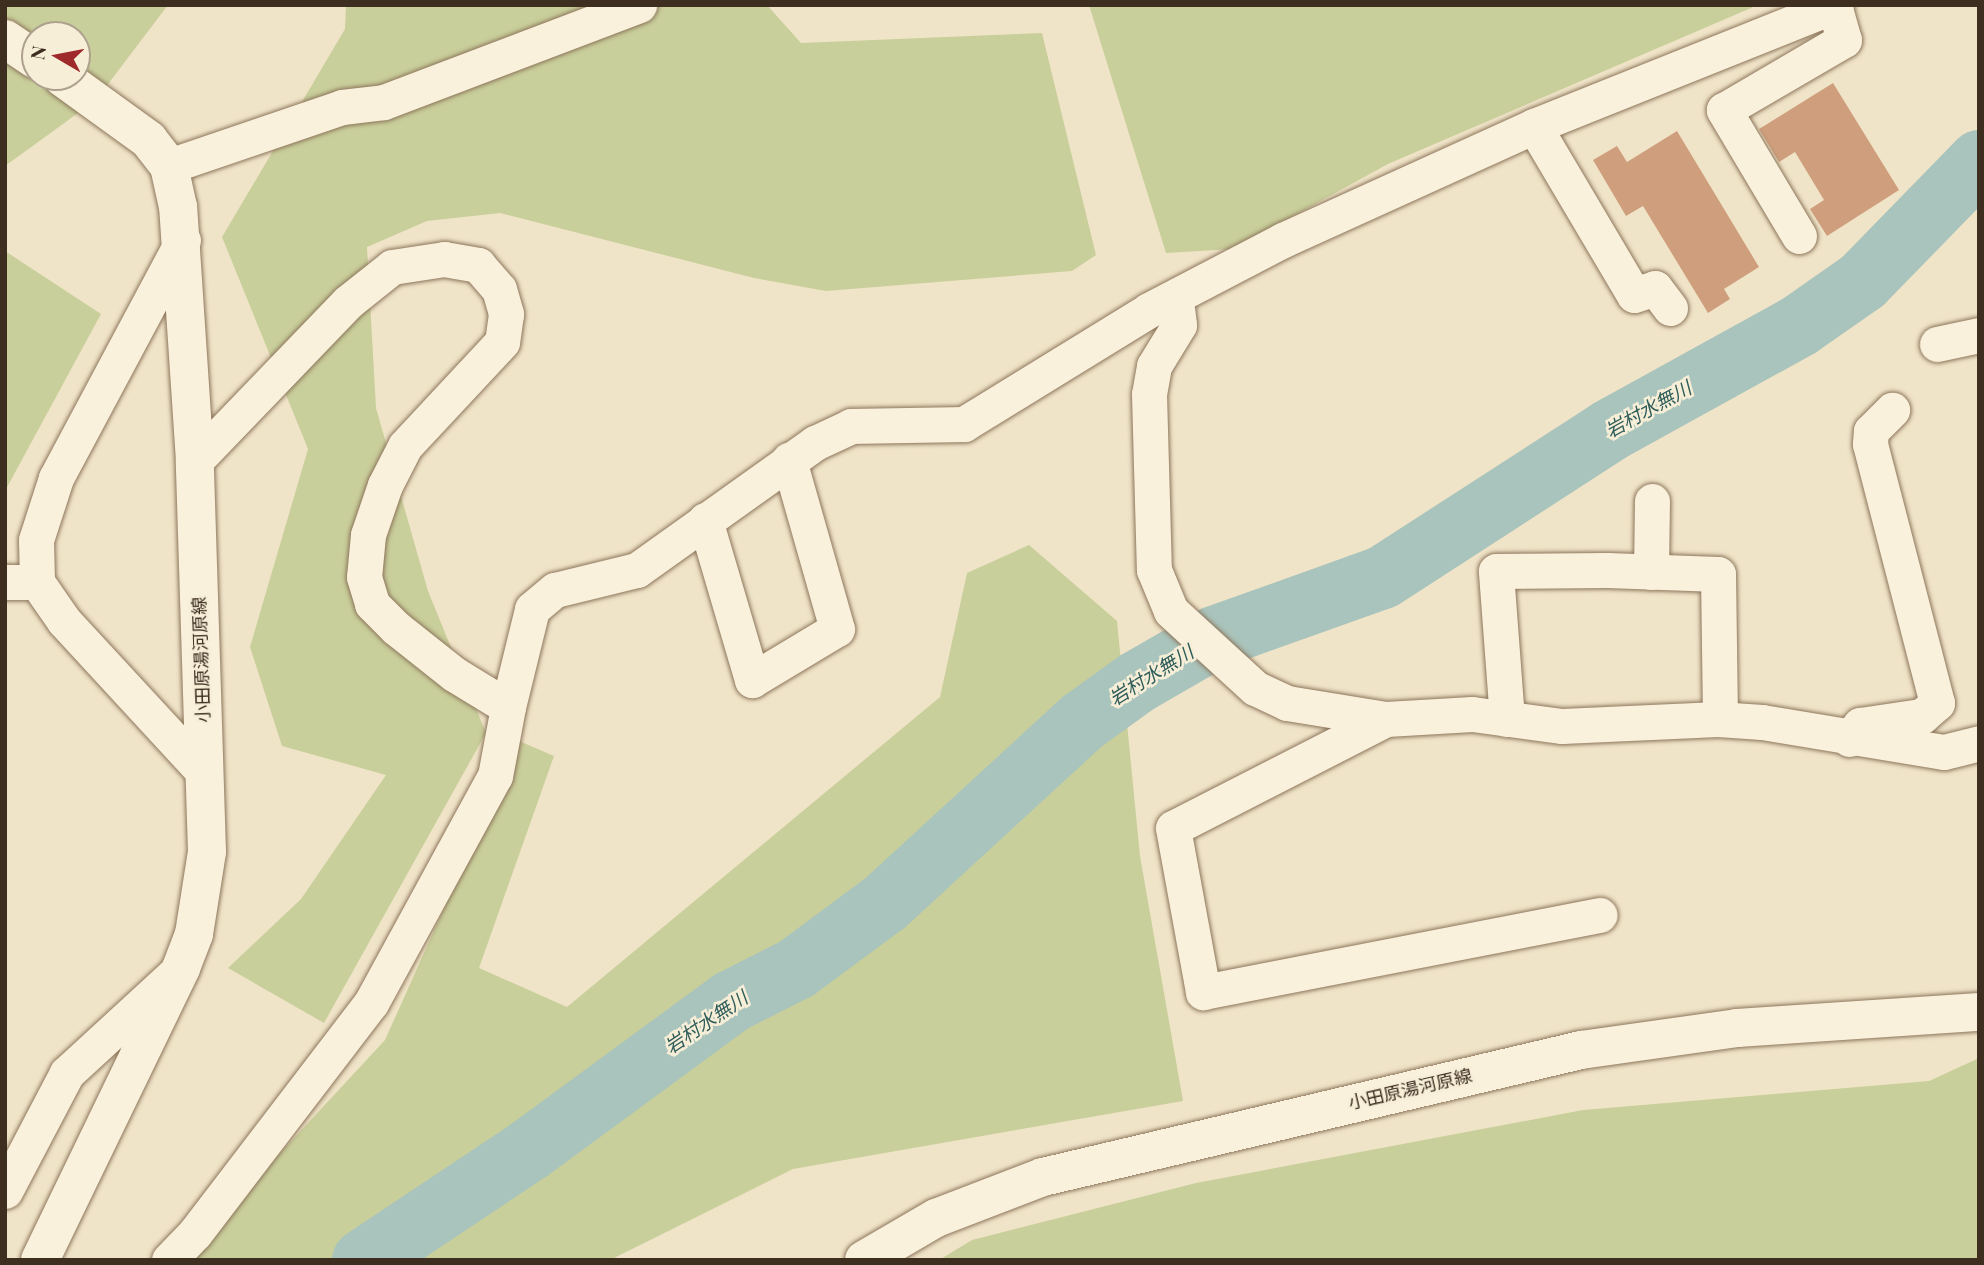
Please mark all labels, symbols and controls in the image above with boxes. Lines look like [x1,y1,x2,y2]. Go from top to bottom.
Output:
north arrow [21,21,91,91]
text: N [23,44,51,62]
water label: 岩村水無川 [1601,376,1695,442]
street label: 小田原湯河原線 [188,597,214,723]
water label: 岩村水無川 [1105,640,1197,710]
water label: 岩村水無川 [660,986,752,1058]
street label: 小田原湯河原線 [1346,1064,1474,1114]

